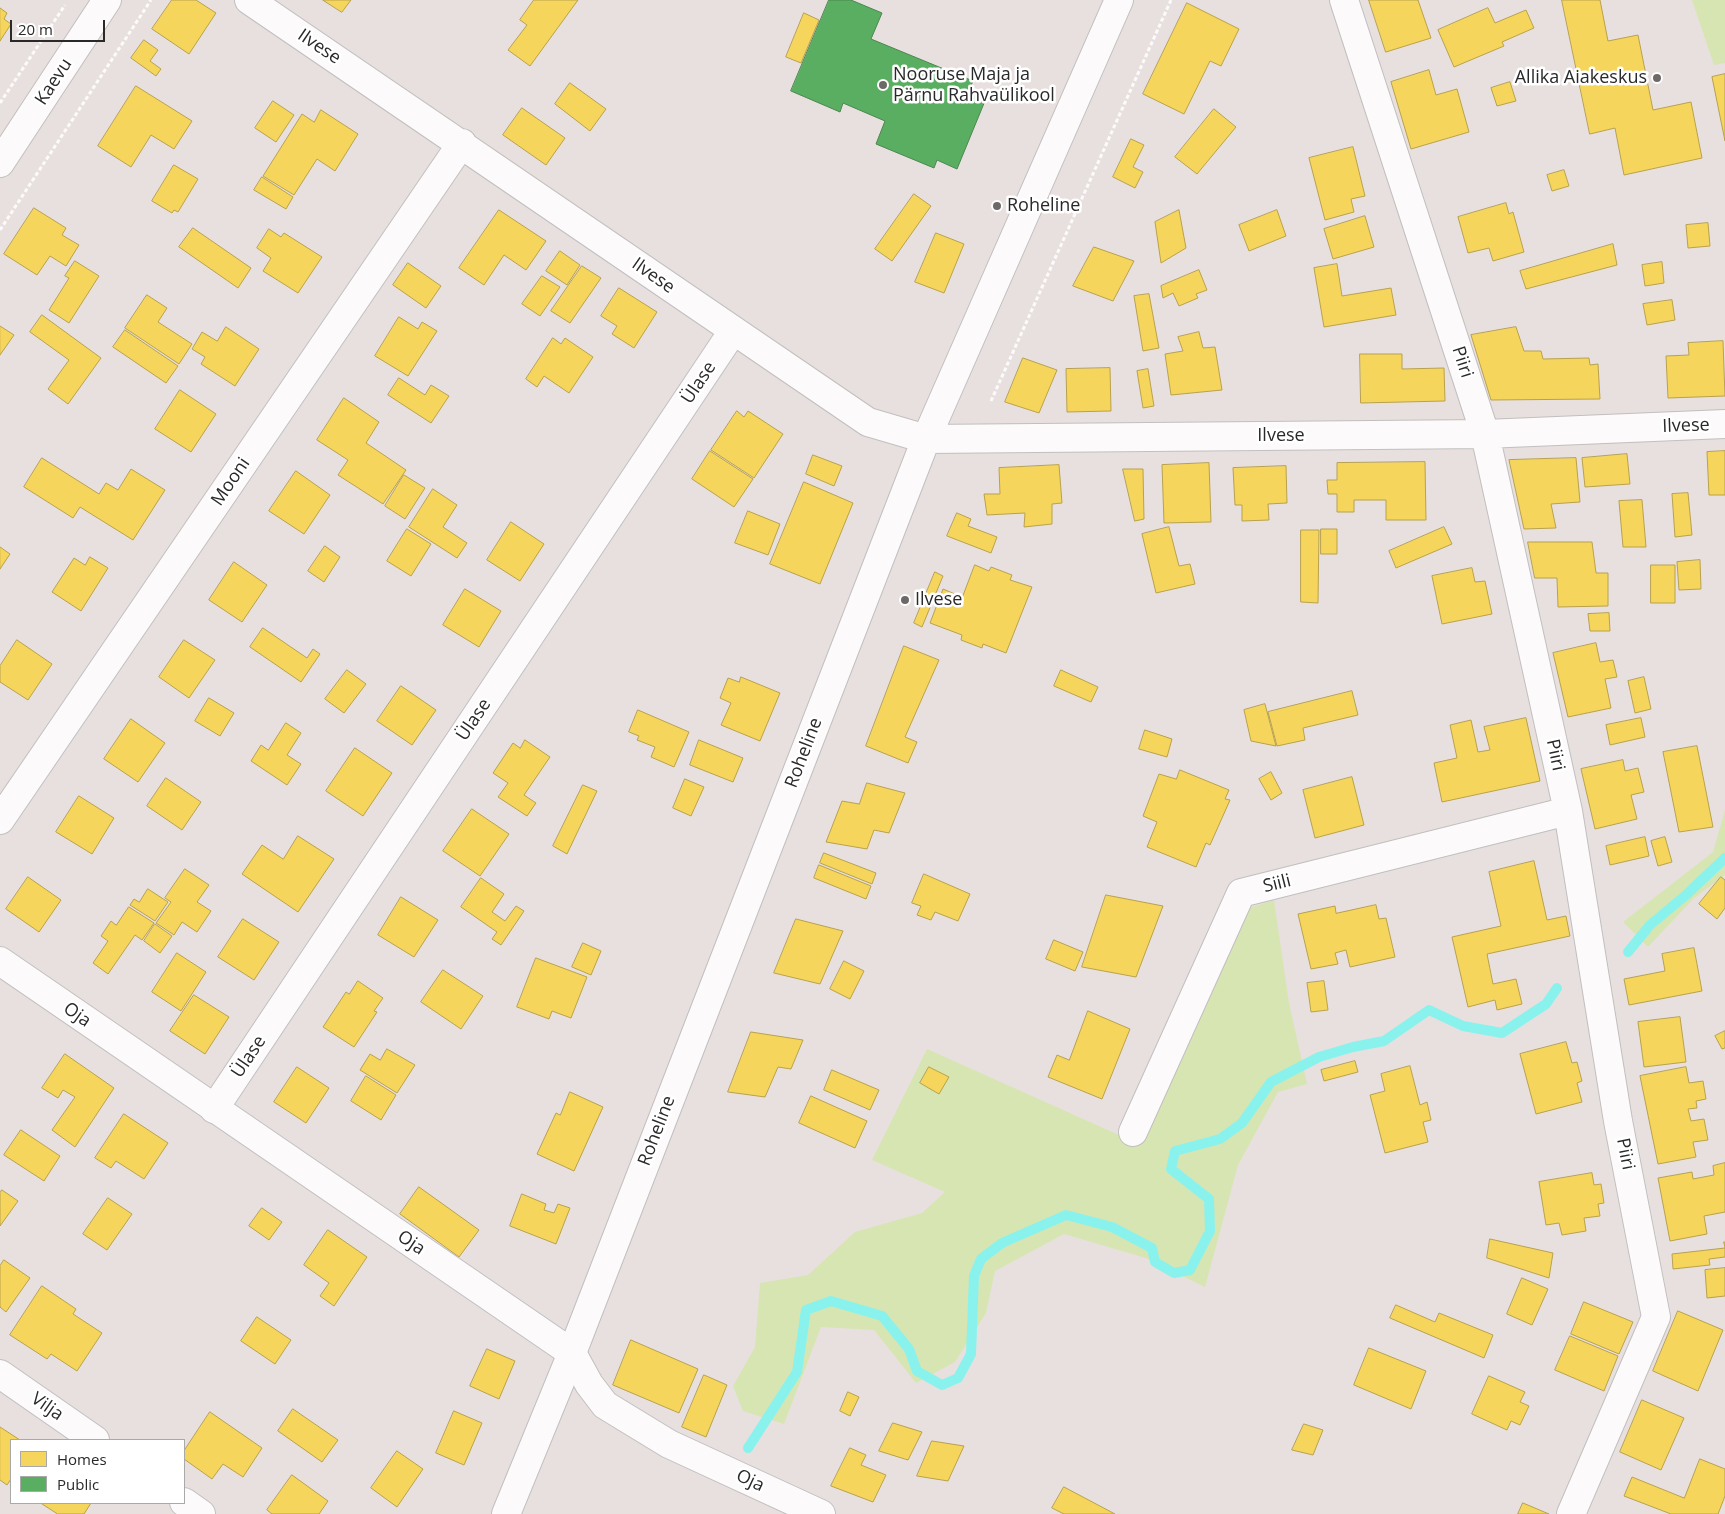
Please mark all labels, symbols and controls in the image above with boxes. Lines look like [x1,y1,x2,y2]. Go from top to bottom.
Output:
scale bar [12,10,108,42]
text: 20 m [18,19,53,39]
street label: Ilvese [293,25,345,69]
street label: Kaevu [31,55,77,109]
place label: Nooruse Maja ja Pärnu Rahvaülikool [893,64,1055,106]
place label: Allika Aiakeskus [1515,67,1647,89]
marker: Allika Aiakeskus [1651,72,1663,84]
marker: Nooruse Maja ja Pärnu Rahvaülikool [877,79,889,91]
place label: Roheline [1007,195,1080,217]
marker: Roheline [991,200,1003,212]
street label: Ilvese [627,254,679,298]
street label: Piiri [1447,344,1477,380]
street label: Ülase [677,358,721,408]
street label: Ilvese [1662,414,1710,438]
street label: Ilvese [1257,425,1305,447]
street label: Mooni [207,454,255,510]
place label: Ilvese [915,589,962,611]
marker: Ilvese [899,594,911,606]
street label: Ülase [452,695,496,745]
street label: Roheline [781,715,827,791]
street label: Piiri [1541,737,1569,773]
street label: Siili [1261,870,1293,898]
street label: Oja [59,998,95,1032]
street label: Ülase [227,1032,271,1082]
street label: Roheline [634,1093,680,1169]
street label: Piiri [1611,1136,1639,1172]
street label: Oja [393,1226,429,1260]
street label: Vilja [27,1388,67,1426]
legend [10,1439,185,1504]
text: Homes [57,1449,107,1469]
street label: Oja [732,1465,768,1497]
text: Public [57,1474,99,1494]

